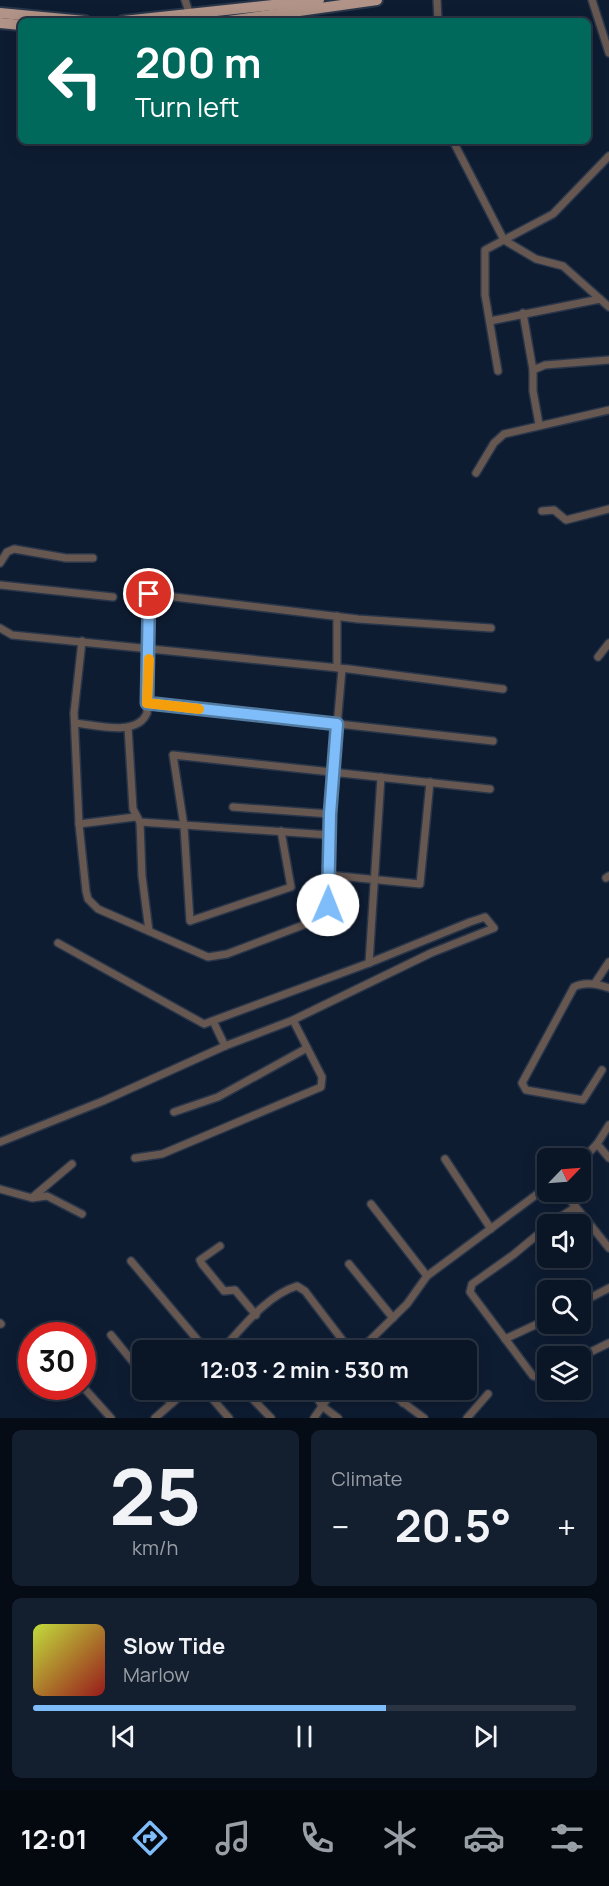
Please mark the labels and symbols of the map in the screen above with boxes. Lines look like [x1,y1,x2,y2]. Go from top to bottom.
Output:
pin [123,568,174,619]
position arrow [296,873,360,937]
north arrow [537,1148,591,1202]
speed limit sign: 30 [18,1322,96,1400]

